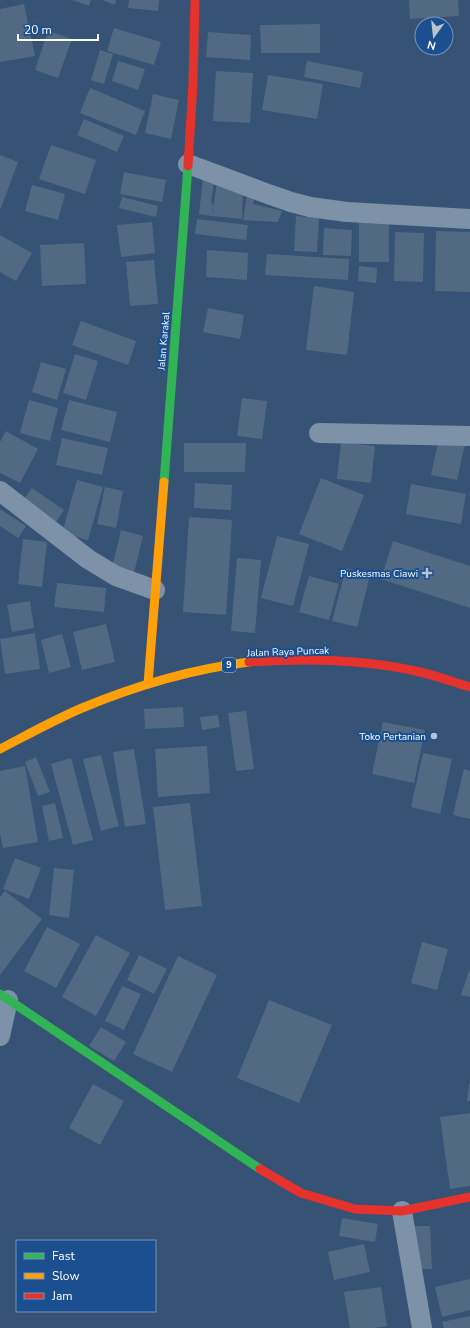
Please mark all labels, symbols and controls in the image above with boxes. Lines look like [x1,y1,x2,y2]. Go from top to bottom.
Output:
scale bar [18,16,98,42]
north arrow [414,16,454,56]
text: 20 m [24,22,52,38]
text: N [426,37,437,53]
street label: Jalan Karakal [154,311,174,372]
place label: Puskesmas Ciawi [340,567,418,581]
marker: Puskesmas Ciawi [421,567,433,579]
street label: Jalan Raya Puncak [246,644,330,660]
road number: 9 [222,658,236,672]
place label: Toko Pertanian [359,730,426,744]
marker: Toko Pertanian [429,731,439,741]
legend [16,1240,156,1312]
text: Fast [52,1248,75,1264]
text: Slow [52,1268,80,1284]
text: Jam [51,1288,73,1304]

